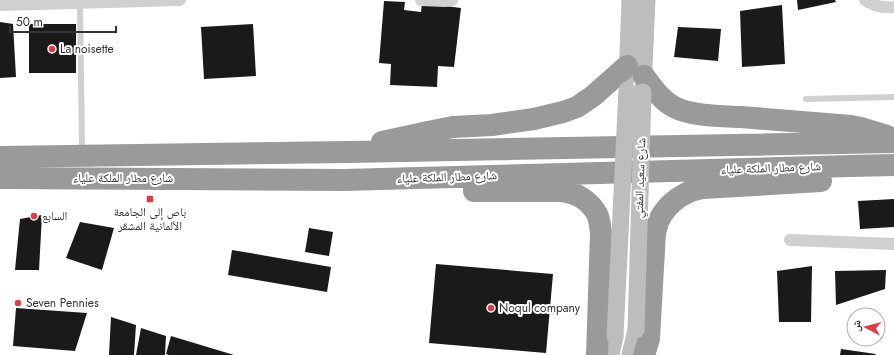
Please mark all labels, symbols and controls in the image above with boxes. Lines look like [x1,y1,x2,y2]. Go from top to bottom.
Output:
scale bar [10,8,116,34]
text: 50 m [16,13,43,31]
place label: La noisette [60,40,114,58]
marker: La noisette [47,44,57,54]
street label: شارع سعيد المفتي [630,137,651,219]
street label: شارع مطار الملكة علياء [721,157,821,179]
street label: شارع مطار الملكة علياء [397,166,497,188]
street label: شارع مطار الملكة علياء [73,169,173,187]
marker: باص إلى الجامعة الألمانية المشقر [145,194,155,204]
place label: باص إلى الجامعة الألمانية المشقر [114,203,186,235]
place label: السابع [42,207,68,225]
marker: السابع [29,211,39,221]
place label: Seven Pennies [26,294,99,312]
marker: Seven Pennies [13,298,23,308]
place label: Noqul company [499,299,581,317]
marker: Noqul company [486,303,496,313]
north arrow [846,307,886,347]
text: ش [847,319,865,333]

